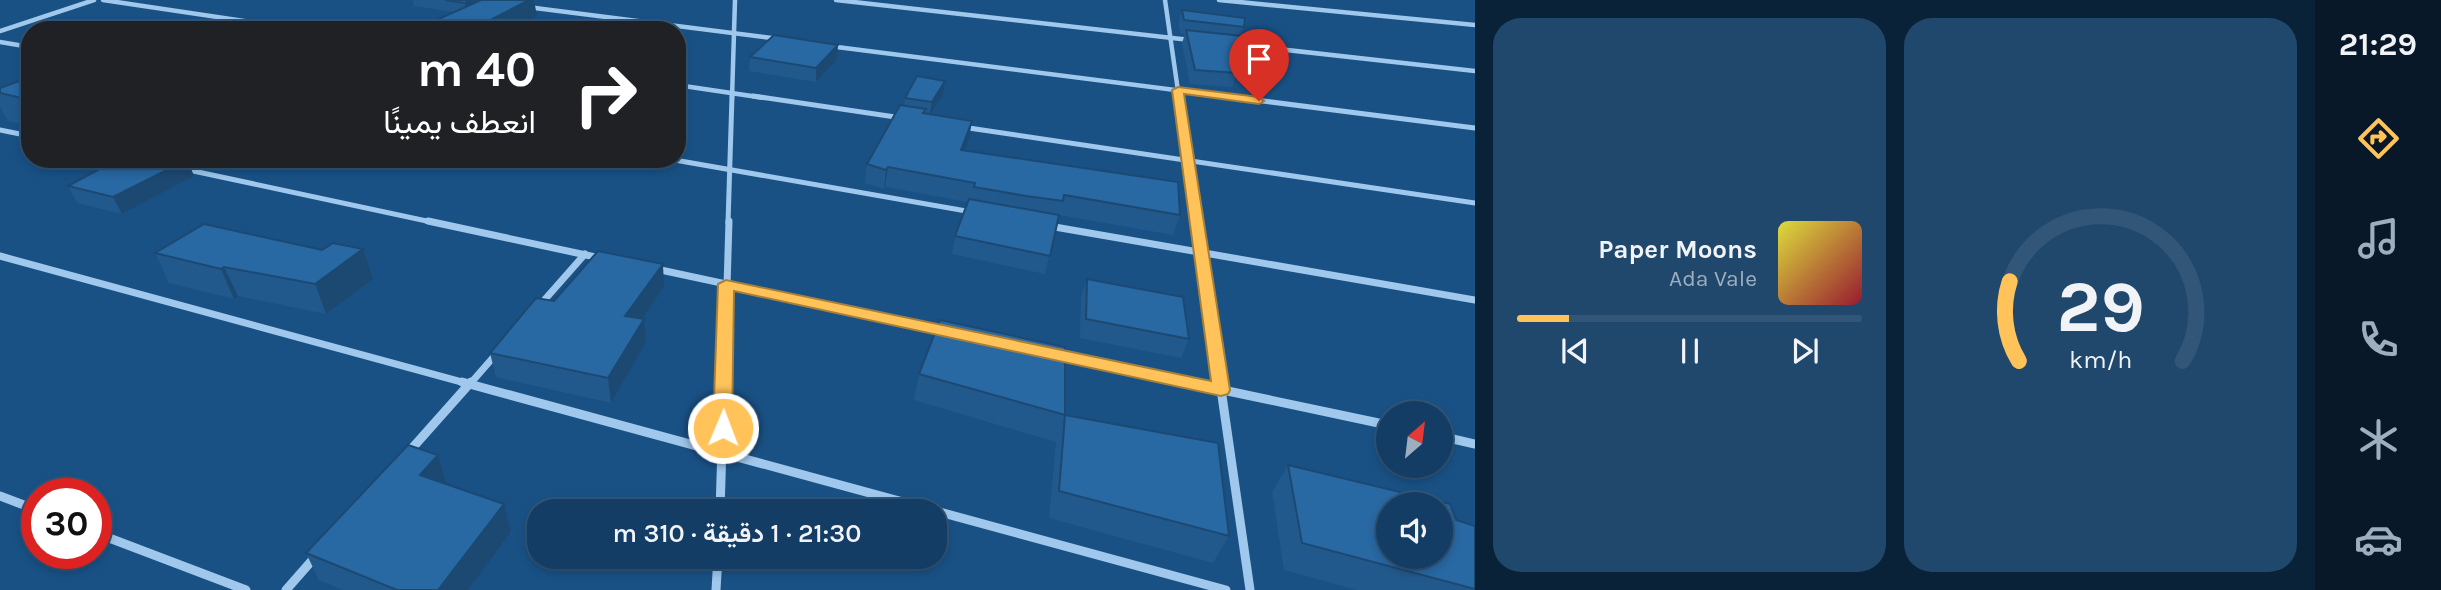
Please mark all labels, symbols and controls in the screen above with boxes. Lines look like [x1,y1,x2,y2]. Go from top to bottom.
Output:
text: 21:29 [2339,26,2417,63]
pin [1229,29,1289,101]
icon: arrive [1240,40,1278,78]
text: 40 m [417,41,536,98]
icon: right [560,49,651,140]
text: انعطف يمينًا [383,104,536,141]
icon: directions [2354,114,2403,163]
icon: music [2354,214,2403,263]
text: Paper Moons [1598,234,1757,265]
text: 29 [2056,264,2145,349]
text: Ada Vale [1669,265,1757,292]
icon: phone [2354,315,2403,364]
icon: previous [1556,332,1594,370]
icon: pause [1671,332,1709,370]
icon: next [1786,332,1824,370]
text: km/h [2069,345,2132,374]
position arrow [686,391,760,465]
north arrow [1376,401,1452,478]
map controls [1376,401,1453,569]
icon: climate [2354,415,2403,464]
speed limit sign: 30 [21,478,112,569]
button: sound [1376,492,1453,569]
icon: car [2354,515,2403,564]
text: 21:30 · 1 دقيقة · 310 m [613,518,861,549]

